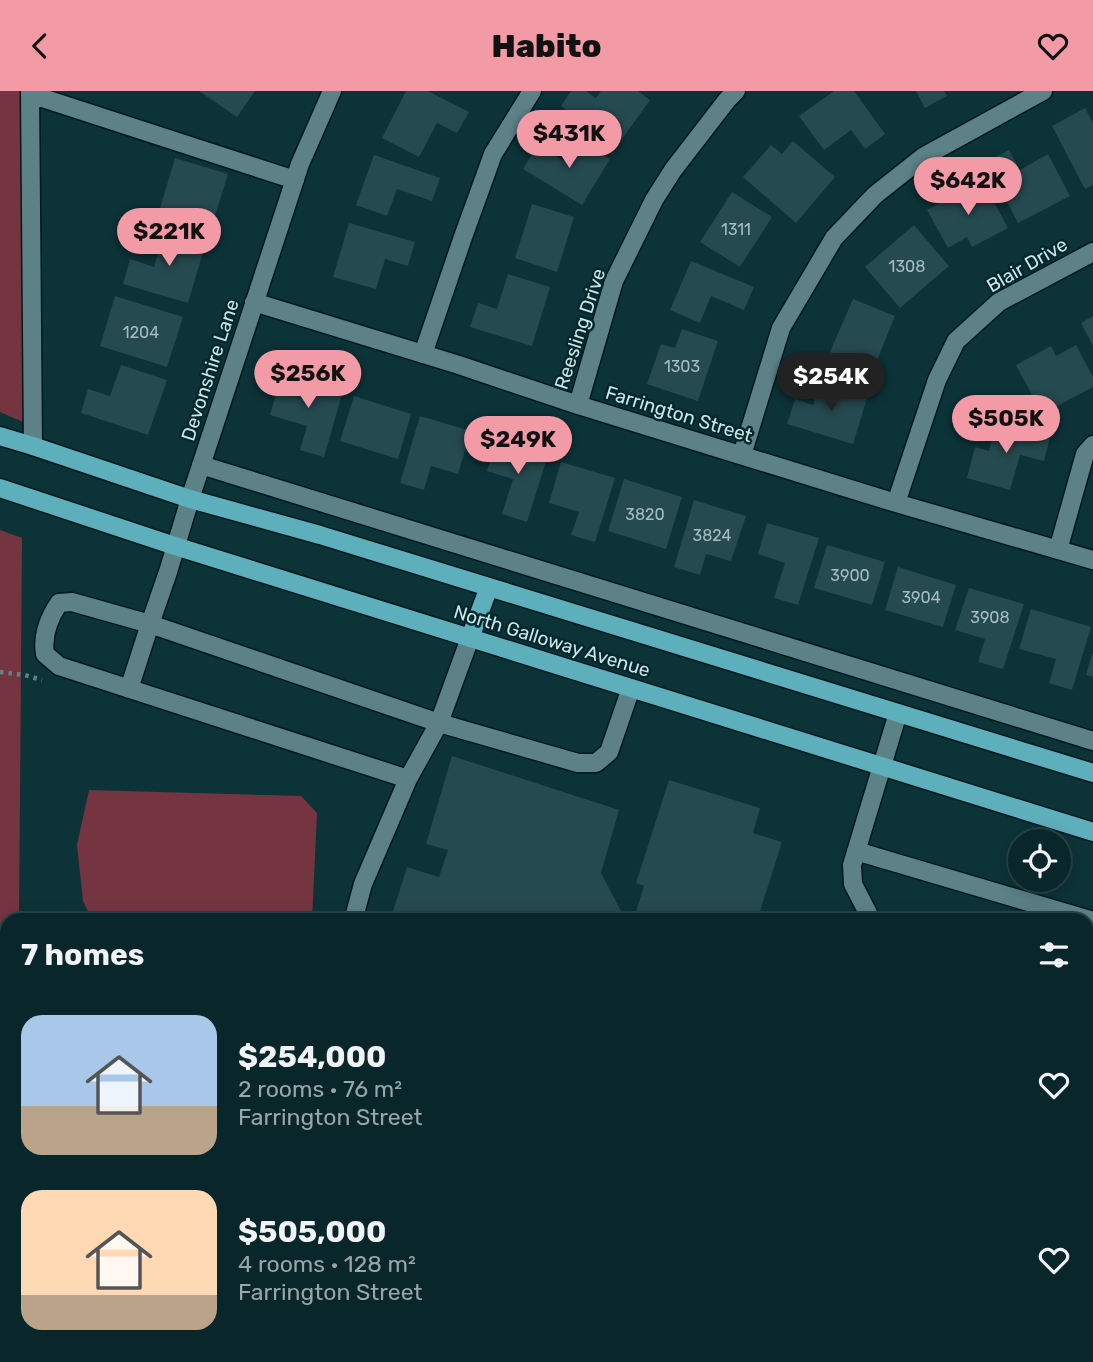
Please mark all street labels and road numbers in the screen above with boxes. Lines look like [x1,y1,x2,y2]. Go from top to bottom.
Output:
street label: Blair Drive [982,233,1072,297]
street label: Reesling Drive [550,266,610,392]
street label: Devonshire Lane [176,296,244,444]
street label: Farrington Street [603,381,756,447]
street label: North Galloway Avenue [451,600,653,682]

